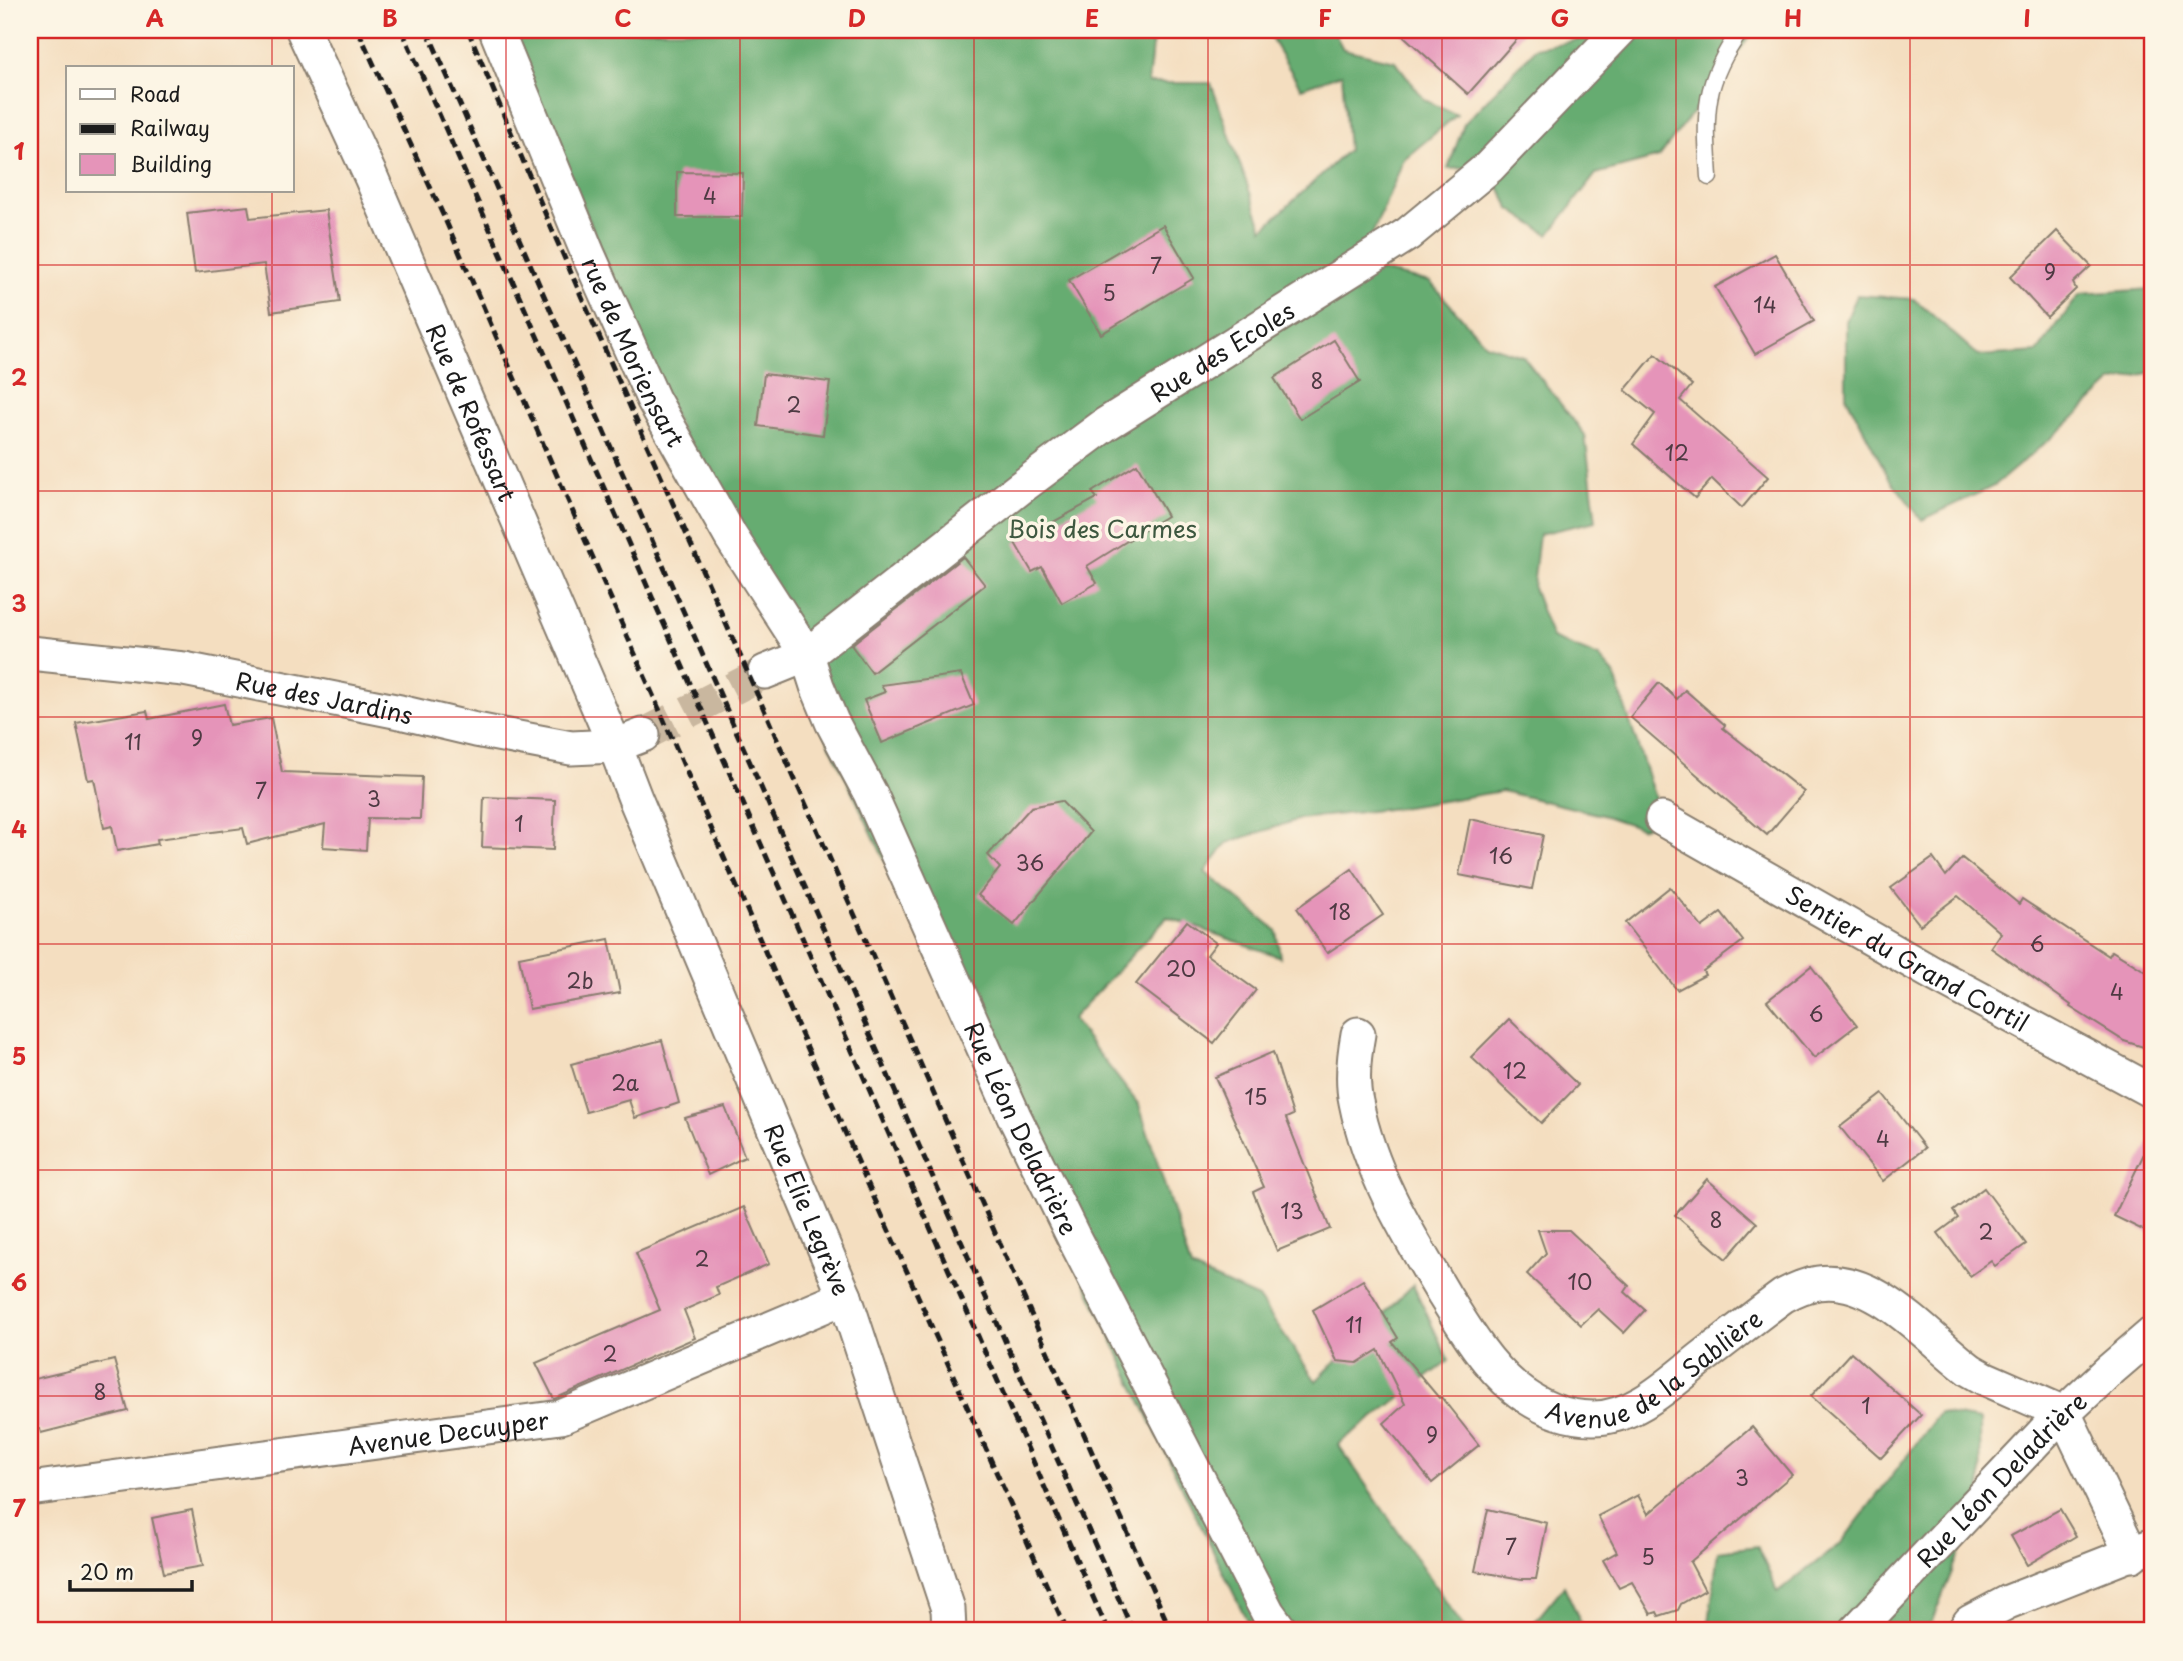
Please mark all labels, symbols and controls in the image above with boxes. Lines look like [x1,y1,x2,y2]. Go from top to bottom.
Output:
text: A [146,0,164,35]
text: B [382,0,398,35]
text: C [614,0,632,35]
text: D [848,0,866,35]
text: E [1085,0,1099,35]
text: F [1318,0,1332,35]
text: G [1551,0,1569,35]
text: H [1784,0,1802,35]
text: I [2023,0,2031,35]
legend [66,66,294,192]
text: Road [130,77,181,109]
text: Railway [130,111,210,143]
text: 1 [14,133,25,168]
text: Building [130,147,212,179]
house number: 4 [703,179,717,211]
house number: 7 [1150,249,1162,281]
street label: rue de Moriensart [573,251,694,453]
house number: 9 [2044,255,2056,287]
house number: 5 [1102,276,1116,308]
house number: 14 [1753,288,1777,320]
street label: Rue des Ecoles [1142,292,1301,410]
street label: Rue de Rofessart [418,318,526,507]
text: 2 [11,359,27,394]
house number: 8 [1310,364,1324,396]
house number: 2 [787,388,801,420]
house number: 12 [1665,436,1689,468]
park label: Bois des Carmes [1007,510,1197,546]
text: 3 [11,585,27,620]
street label: Rue des Jardins [233,662,417,732]
house number: 9 [191,721,203,753]
house number: 11 [124,725,142,757]
house number: 7 [255,774,267,806]
house number: 3 [367,782,381,814]
house number: 1 [514,807,524,839]
text: 4 [11,811,27,846]
house number: 16 [1489,839,1513,871]
house number: 36 [1016,846,1044,878]
street label: Sentier du Grand Cortil [1779,875,2036,1040]
house number: 18 [1329,895,1351,927]
house number: 6 [2030,927,2044,959]
house number: 20 [1166,952,1196,984]
house number: 2b [567,964,593,996]
house number: 4 [2110,975,2124,1007]
house number: 6 [1809,997,1823,1029]
street label: Rue Léon Deladrière [956,1016,1088,1241]
text: 5 [12,1038,26,1073]
house number: 12 [1503,1054,1527,1086]
house number: 2a [611,1066,639,1098]
house number: 15 [1245,1080,1267,1112]
street label: Rue Elie Legrève [756,1118,860,1301]
house number: 4 [1876,1122,1890,1154]
house number: 13 [1280,1194,1304,1226]
house number: 8 [1709,1203,1723,1235]
house number: 2 [1979,1215,1993,1247]
house number: 2 [695,1242,709,1274]
text: 6 [11,1264,27,1299]
house number: 10 [1568,1265,1592,1297]
street label: Avenue de la Sablière [1541,1300,1769,1436]
house number: 11 [1345,1308,1363,1340]
house number: 2 [603,1337,617,1369]
house number: 8 [93,1375,107,1407]
street label: Rue Léon Deladrière [1908,1383,2094,1575]
house number: 1 [1861,1389,1871,1421]
street label: Avenue Decuyper [346,1401,551,1464]
house number: 9 [1426,1418,1438,1450]
house number: 3 [1735,1461,1749,1493]
text: 7 [12,1490,26,1525]
house number: 7 [1505,1530,1517,1562]
house number: 5 [1641,1540,1655,1572]
scale bar [70,1549,192,1593]
text: 20 m [80,1555,134,1587]

